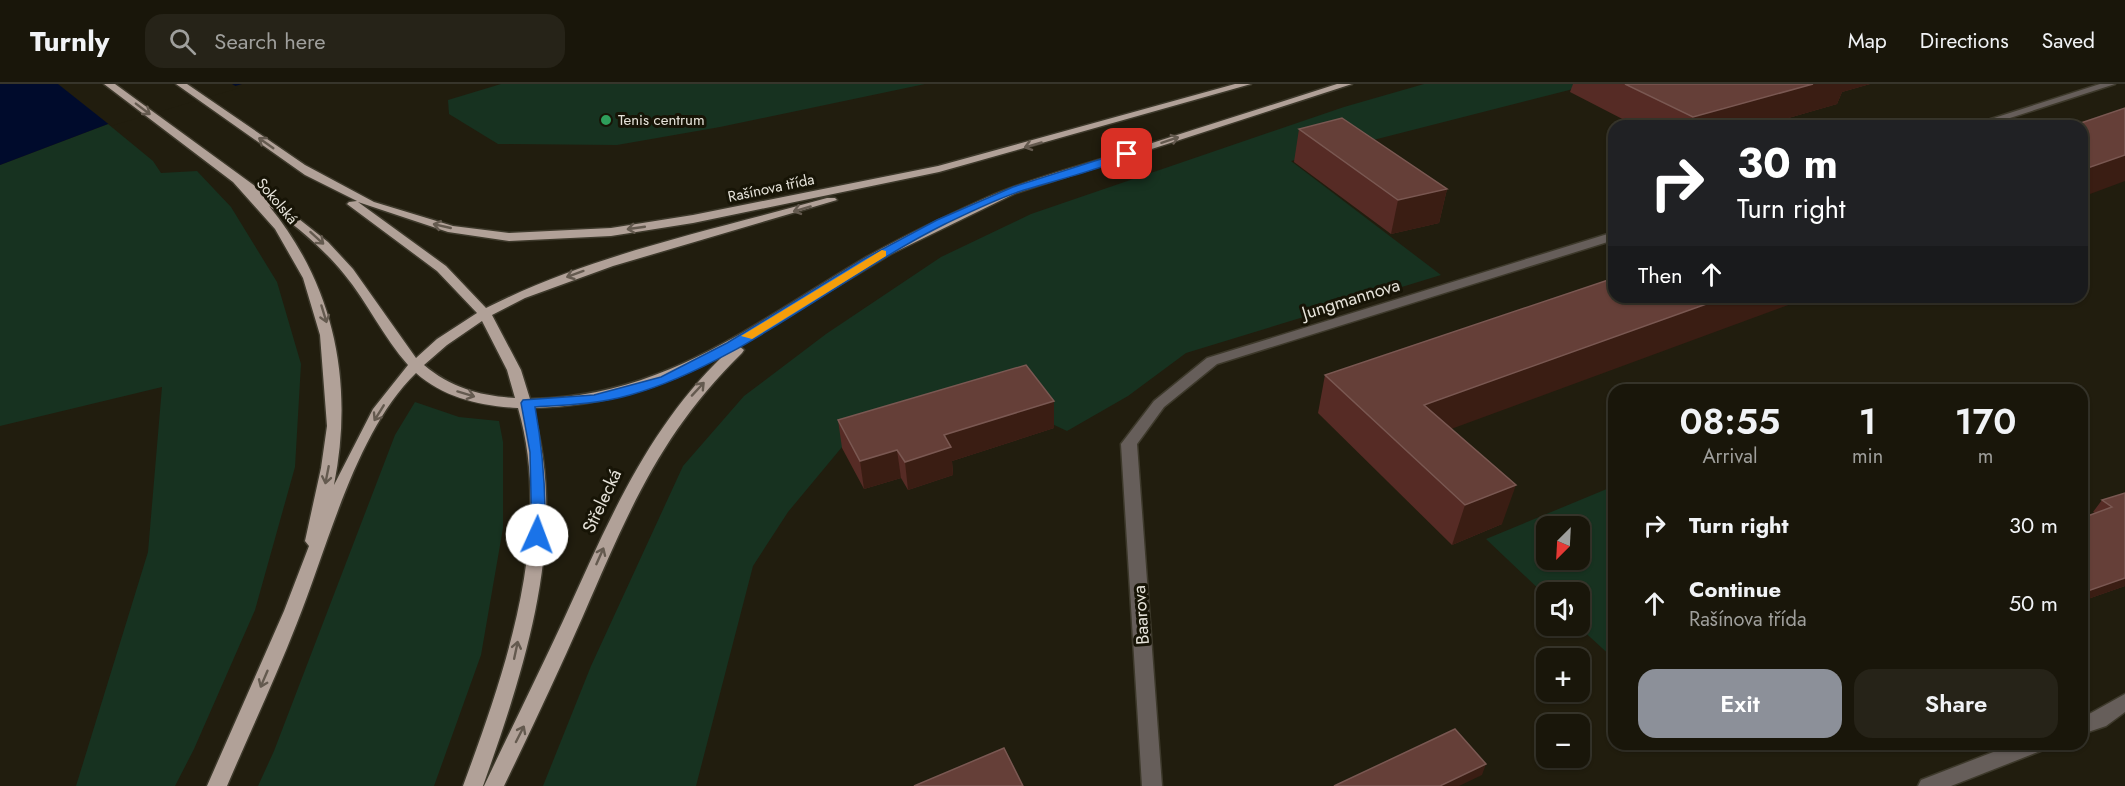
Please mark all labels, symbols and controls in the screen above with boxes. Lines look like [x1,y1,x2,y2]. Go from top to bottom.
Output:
search box [145,14,565,68]
text: Turnly [30,21,109,62]
icon: search [166,25,199,58]
text: Search here [214,25,326,57]
text: Map [1848,26,1887,56]
text: Directions [1920,26,2009,56]
text: Saved [2042,26,2095,56]
one-way arrow [134,103,150,115]
place label: Tenis centrum [618,109,705,131]
marker: Tenis centrum [599,113,613,127]
pin [1101,128,1152,179]
text: 30 m [1737,133,1838,194]
one-way arrow [1160,134,1179,145]
one-way arrow [258,137,275,149]
icon: arrive [1110,137,1143,170]
one-way arrow [1024,139,1043,151]
icon: right [1638,144,1716,222]
street label: Rašínova třída [726,168,816,208]
street label: Sokolská [251,173,303,229]
text: Turn right [1737,189,1845,228]
one-way arrow [793,203,812,215]
one-way arrow [433,220,452,232]
one-way arrow [626,223,646,234]
one-way arrow [309,231,324,245]
icon: ahead [1695,258,1728,291]
text: Then [1638,259,1683,291]
one-way arrow [566,270,585,281]
street label: Jungmannova [1297,272,1403,327]
one-way arrow [319,304,330,323]
one-way arrow [691,381,705,396]
one-way arrow [456,389,475,400]
text: 08:55 [1680,395,1780,447]
text: 1 [1859,395,1876,447]
text: 170 [1955,395,2016,447]
one-way arrow [372,404,384,421]
text: Arrival [1702,442,1758,471]
text: min [1852,442,1883,471]
text: m [1978,442,1993,471]
one-way arrow [321,464,332,484]
street label: Střelecká [576,465,628,537]
position arrow [505,503,569,567]
icon: right [1638,509,1671,542]
text: Turn right [1689,509,1789,541]
text: 30 m [2009,509,2058,541]
north arrow [1536,516,1590,570]
map controls [1536,516,1590,768]
one-way arrow [595,547,606,565]
text: Continue [1689,573,1781,605]
button: sound [1536,582,1590,636]
street label: Baarova [1126,584,1156,646]
icon: ahead [1638,587,1671,620]
text: 50 m [2009,587,2058,619]
text: Rašínova třída [1689,605,1807,634]
one-way arrow [511,641,523,660]
button: + [1536,648,1590,702]
button: Exit [1638,669,1842,738]
button: Share [1854,669,2058,738]
one-way arrow [258,670,269,688]
button: − [1536,714,1590,768]
one-way arrow [515,725,527,743]

